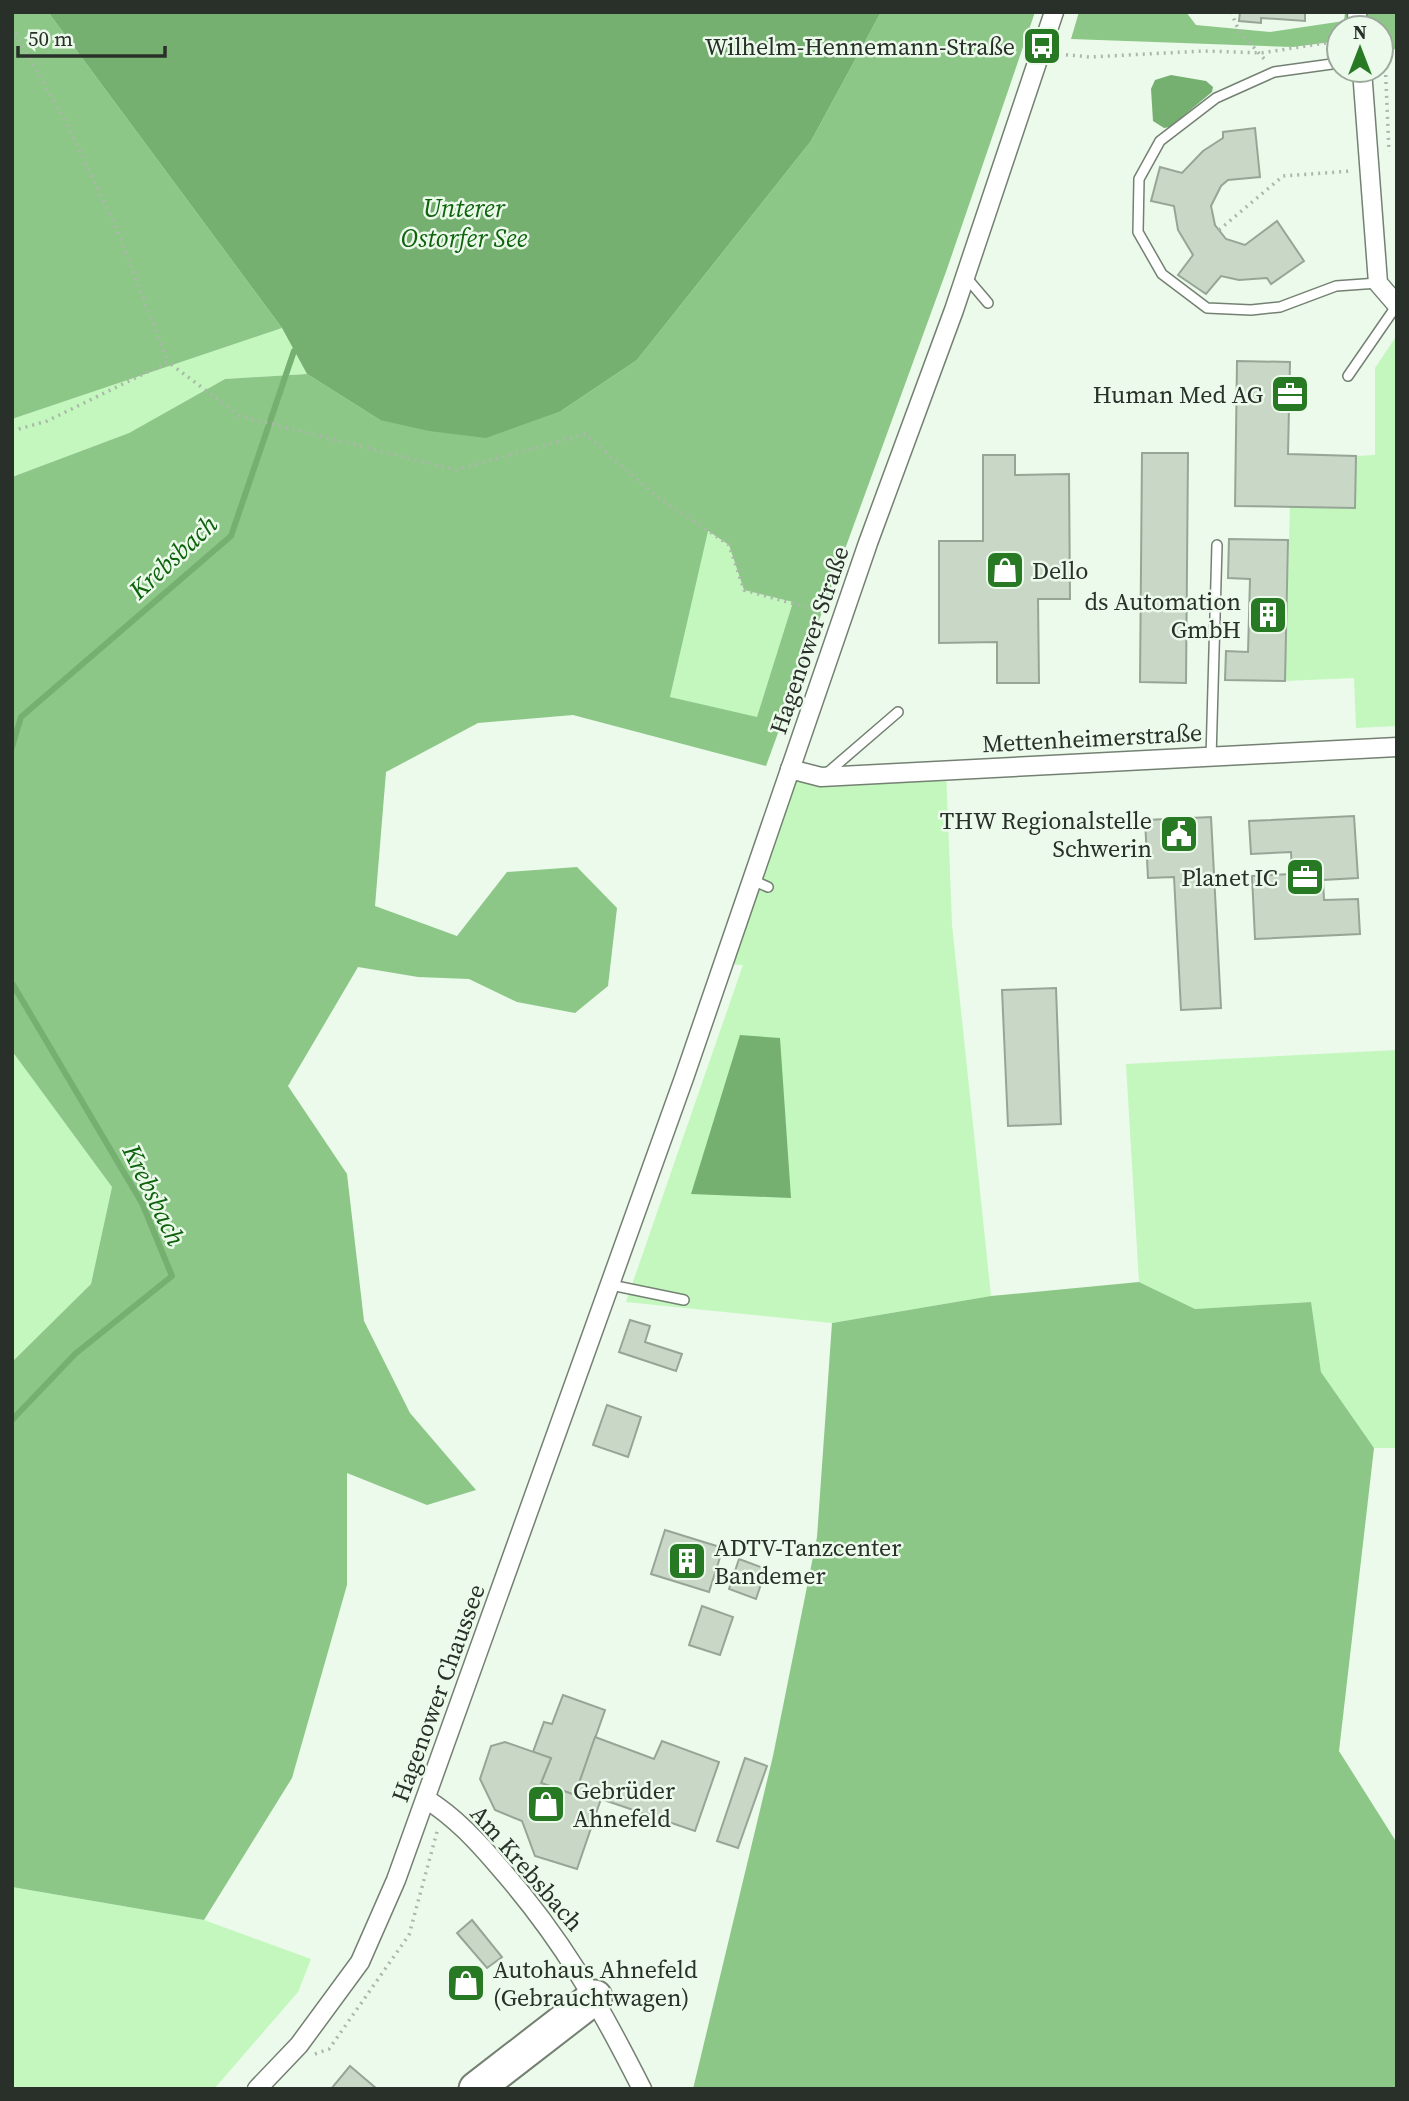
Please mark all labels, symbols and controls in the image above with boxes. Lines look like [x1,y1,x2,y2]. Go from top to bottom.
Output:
scale bar [18,14,164,58]
north arrow [1325,14,1395,84]
text: N [1353,19,1367,45]
text: 50 m [28,24,73,53]
bus stop icon: Wilhelm-Hennemann-Straße [1021,25,1063,67]
place label: Wilhelm-Hennemann-Straße [705,30,1015,63]
water label: Unterer Ostorfer See [401,190,528,256]
office icon: Human Med AG [1269,373,1311,415]
place label: Human Med AG [1093,378,1264,411]
water label: Krebsbach [120,507,225,608]
street label: Hagenower Straße [761,542,857,738]
shop icon: Dello [984,549,1026,591]
place label: Dello [1032,554,1089,587]
place label: ds Automation GmbH [1084,585,1241,646]
building icon: ds Automation GmbH [1247,594,1289,636]
street label: Mettenheimerstraße [981,716,1203,760]
place label: THW Regionalstelle Schwerin [940,804,1152,865]
public building icon: THW Regionalstelle Schwerin [1158,813,1200,855]
office icon: Planet IC [1284,856,1326,898]
place label: Planet IC [1181,861,1278,894]
water label: Krebsbach [113,1137,194,1252]
place label: ADTV-Tanzcenter Bandemer [714,1531,901,1592]
building icon: ADTV-Tanzcenter Bandemer [666,1540,708,1582]
street label: Hagenower Chaussee [383,1580,493,1806]
place label: Gebrüder Ahnefeld [573,1774,675,1835]
shop icon: Gebrüder Ahnefeld [525,1783,567,1825]
street label: Am Krebsbach [463,1798,591,1938]
place label: Autohaus Ahnefeld (Gebrauchtwagen) [493,1953,698,2014]
shop icon: Autohaus Ahnefeld (Gebrauchtwagen) [445,1962,487,2004]

